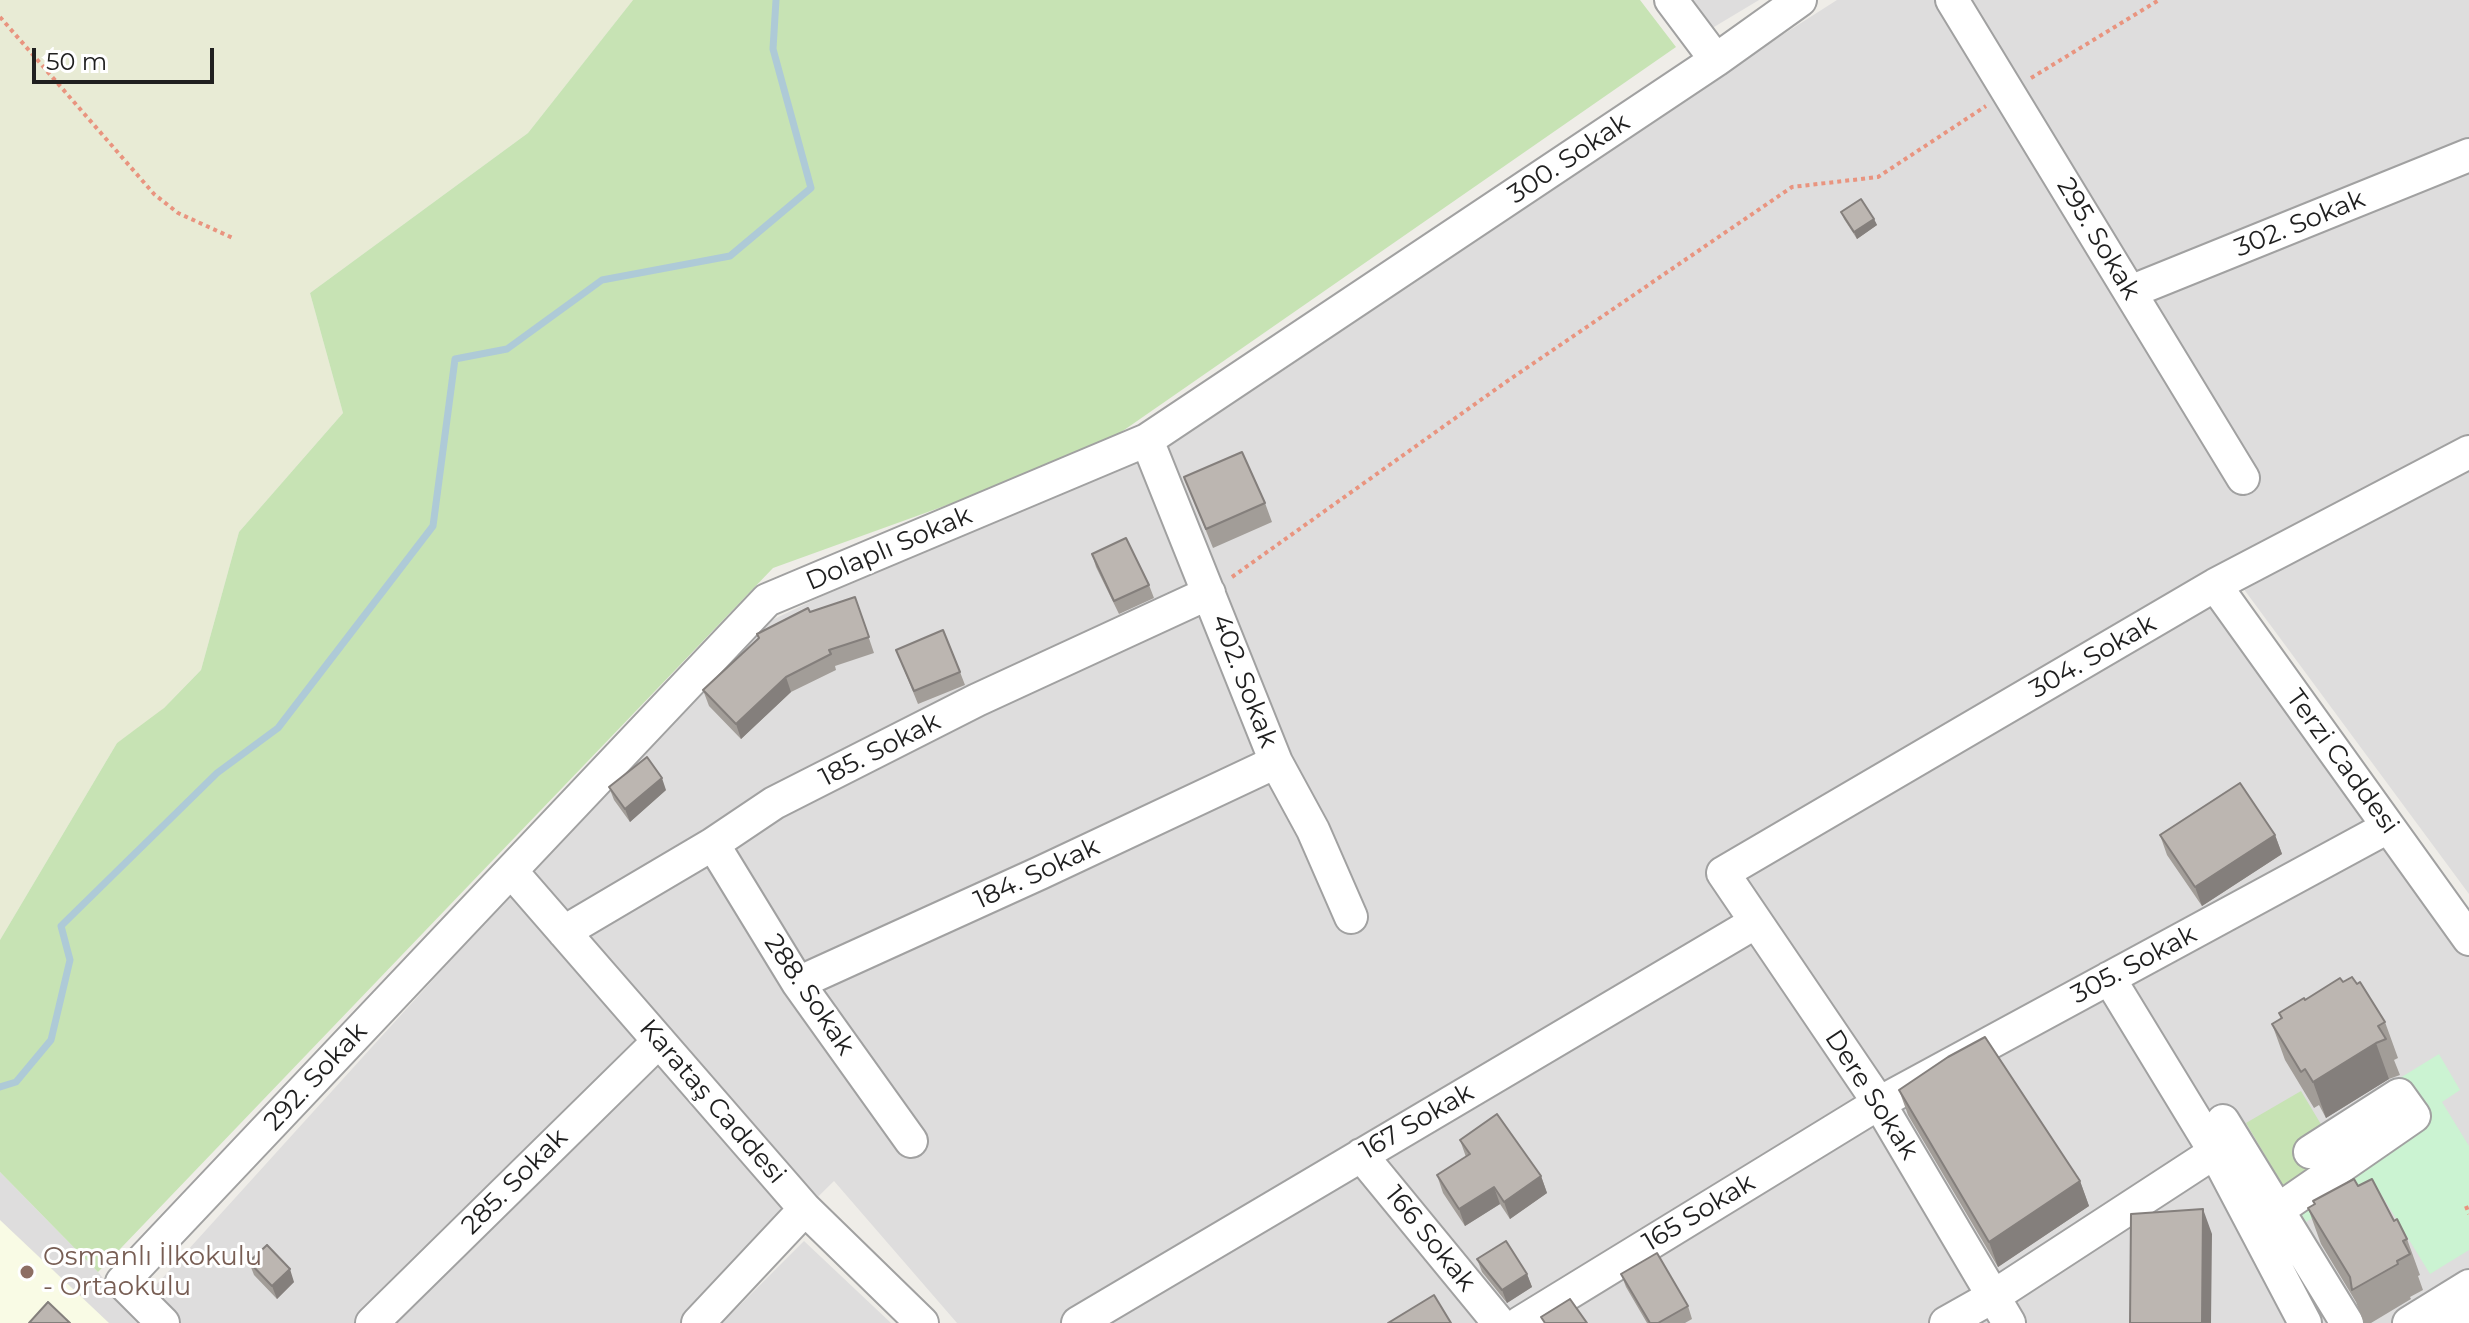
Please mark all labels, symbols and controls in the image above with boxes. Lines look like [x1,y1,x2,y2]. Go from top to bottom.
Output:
scale bar [36,32,218,82]
text: 50 m [46,47,107,76]
street label: 300. Sokak [1502,107,1636,211]
street label: 295. Sokak [2050,173,2146,305]
street label: 302. Sokak [2230,184,2370,264]
street label: Dolaplı Sokak [801,500,977,598]
street label: 304. Sokak [2024,608,2162,706]
street label: 402. Sokak [1204,610,1284,752]
street label: Terzi Caddesi [2279,684,2405,840]
street label: 185. Sokak [814,706,946,794]
street label: 184. Sokak [969,831,1105,917]
street label: 305. Sokak [2066,919,2202,1011]
street label: 288. Sokak [757,929,861,1061]
street label: Karataş Caddesi [632,1014,792,1190]
street label: 292. Sokak [258,1016,374,1138]
street label: Dere Sokak [1818,1024,1924,1166]
street label: 167 Sokak [1355,1077,1479,1167]
street label: 285. Sokak [456,1123,574,1241]
street label: 165 Sokak [1637,1167,1761,1259]
street label: 166 Sokak [1378,1180,1482,1298]
place label: Osmanlı İlkokulu - Ortaokulu [43,1241,262,1302]
marker: Osmanlı İlkokulu - Ortaokulu [18,1263,36,1281]

